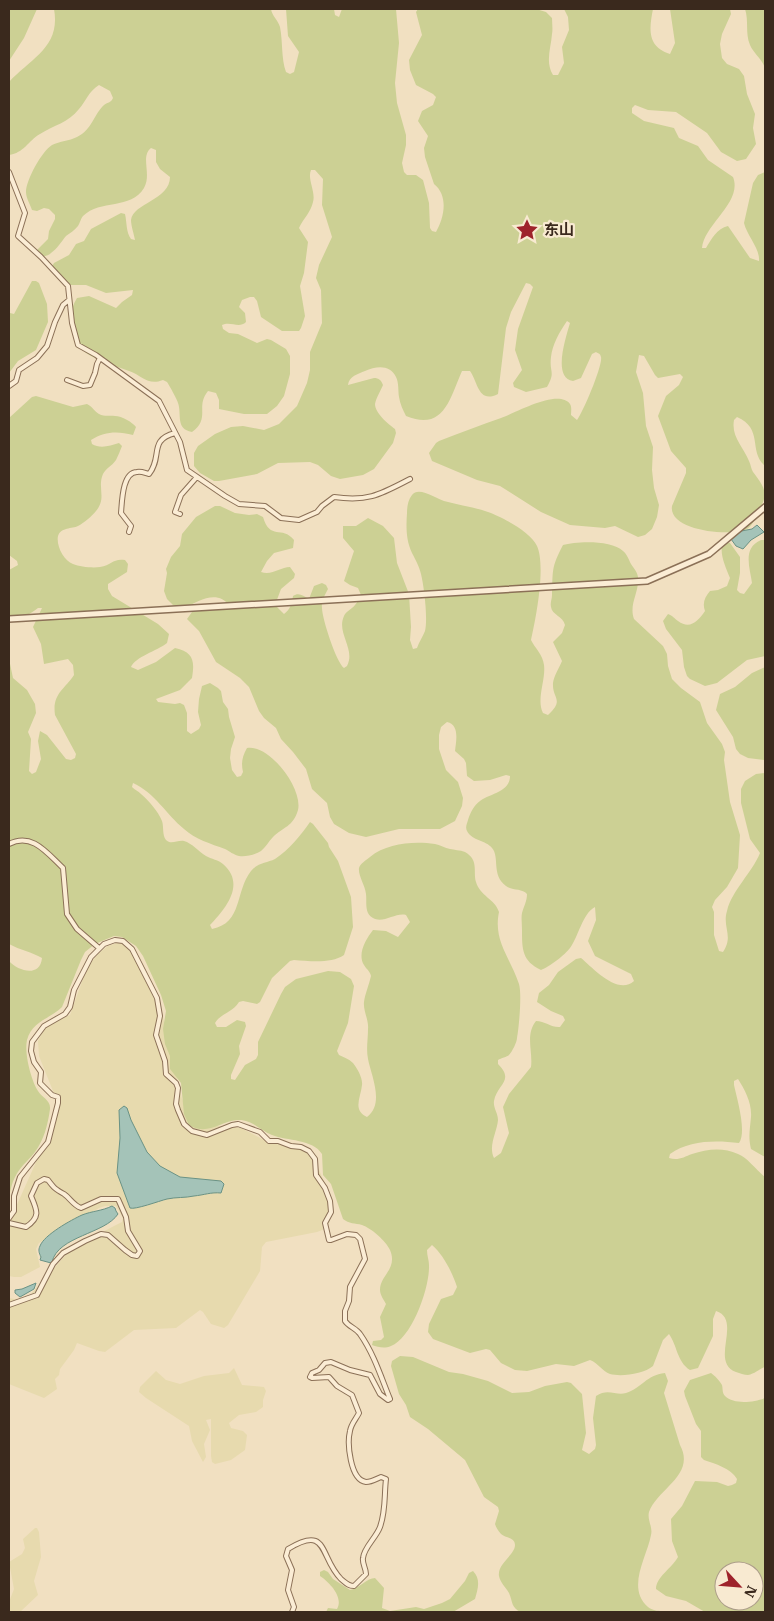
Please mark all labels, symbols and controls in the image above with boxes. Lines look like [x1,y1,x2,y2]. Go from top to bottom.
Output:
place icon: 东山 [514,217,540,243]
place label: 东山 [544,220,574,239]
north arrow [714,1561,764,1611]
text: N [740,1583,761,1601]

